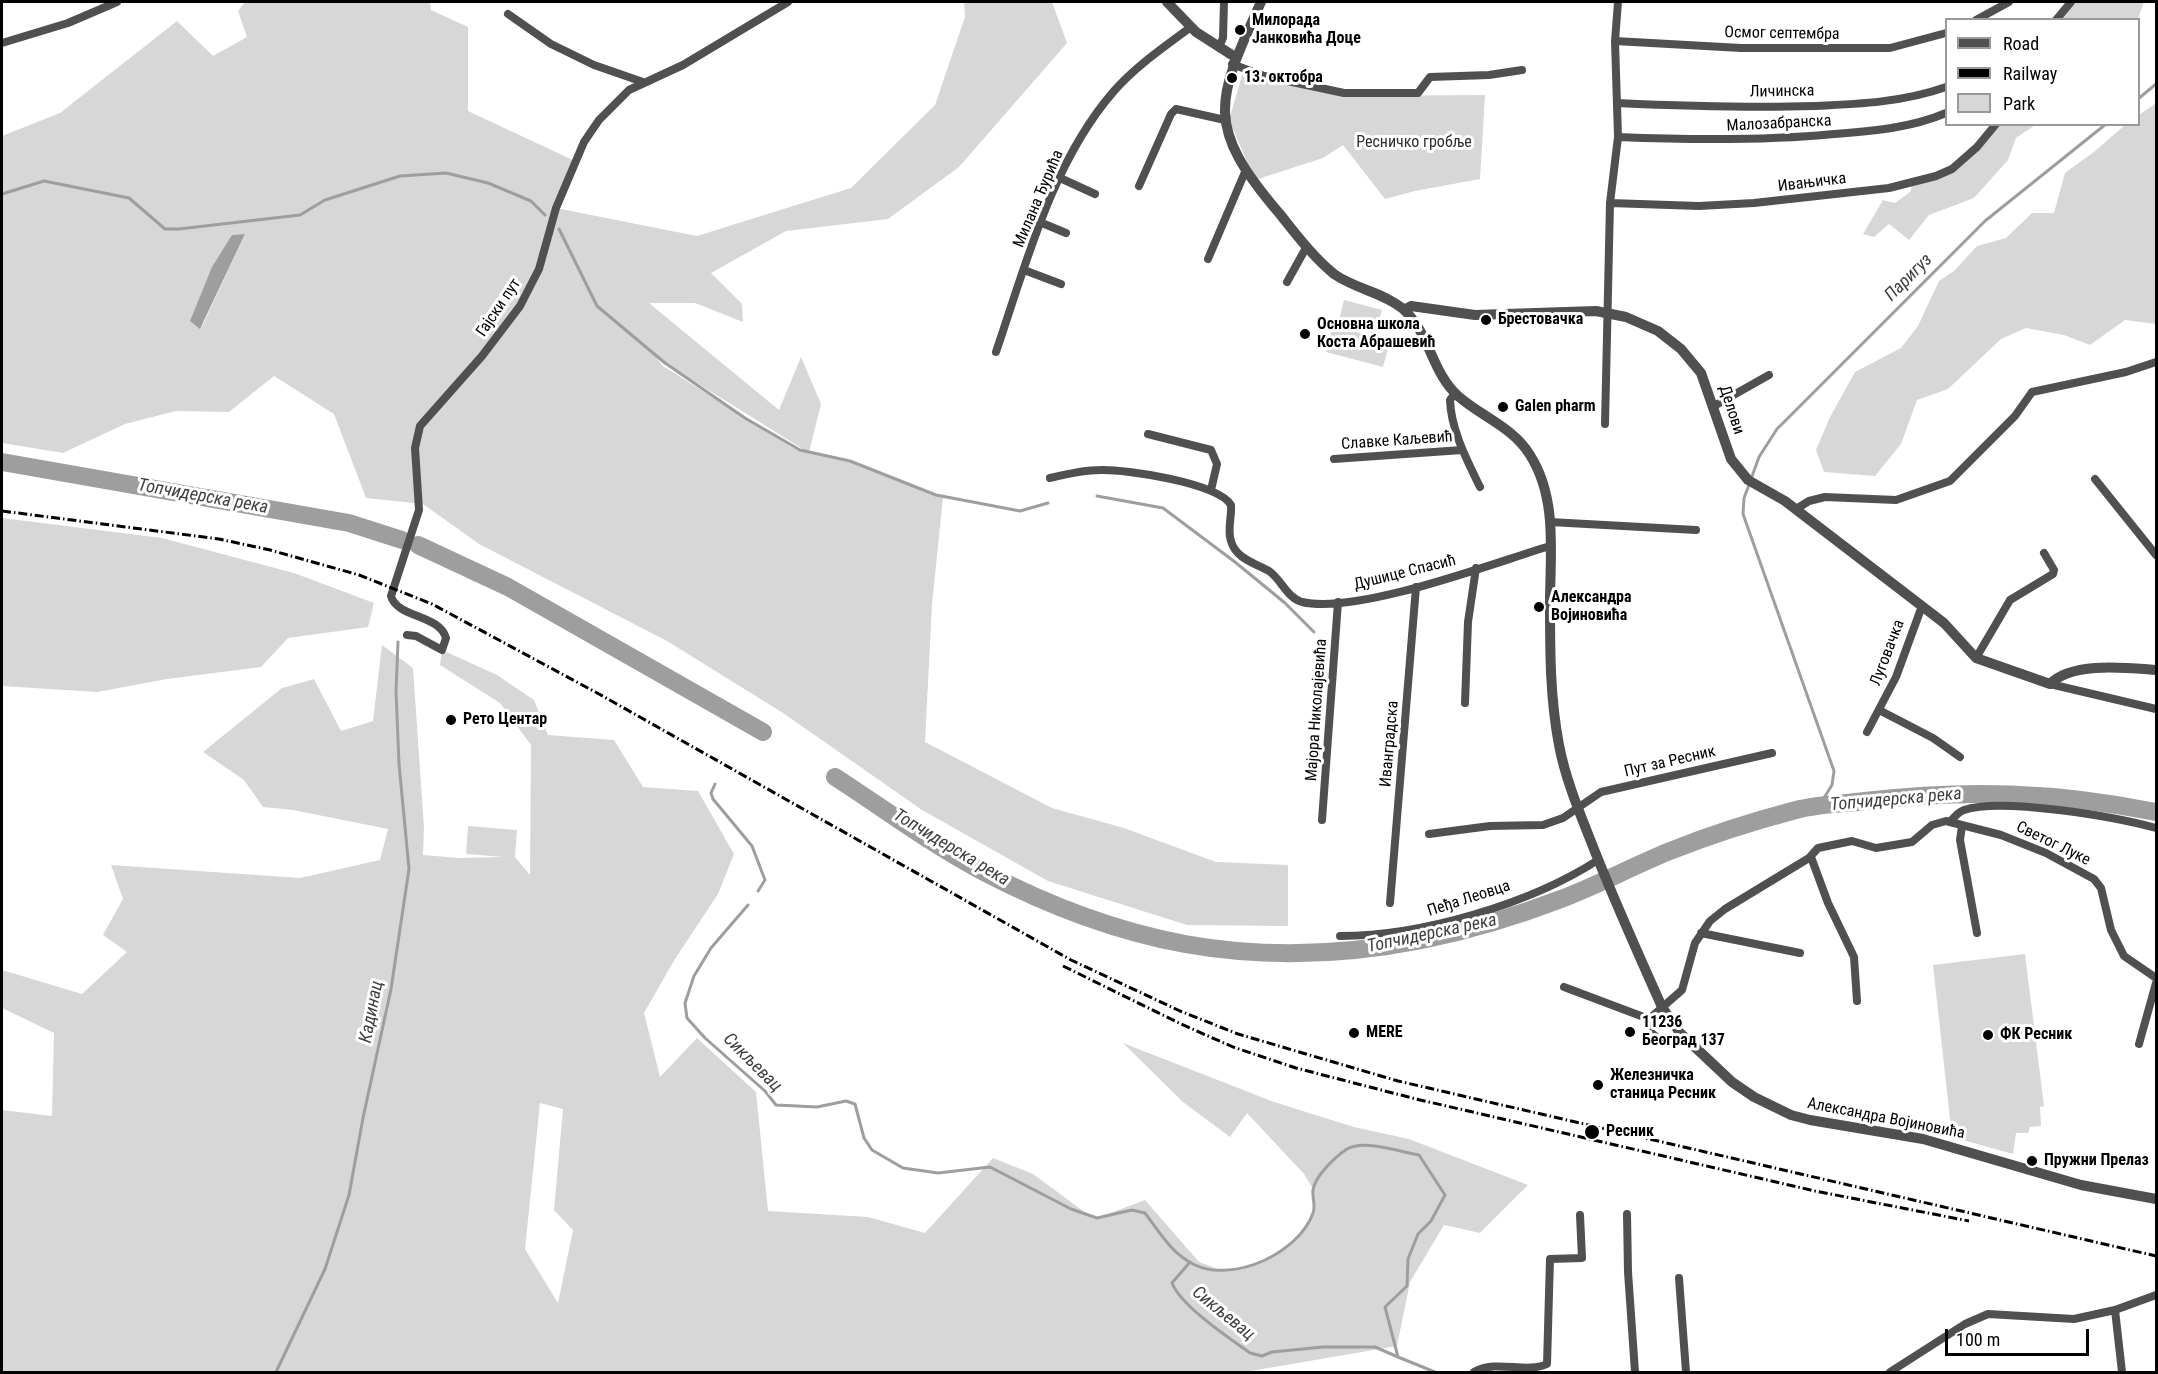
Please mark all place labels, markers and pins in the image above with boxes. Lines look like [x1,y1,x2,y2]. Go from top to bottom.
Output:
place label: Милорада Јанковића Доце [1252,11,1361,49]
marker: Милорада Јанковића Доце [1233,23,1247,37]
place label: 13. октобра [1244,68,1323,88]
marker: 13. октобра [1225,71,1239,85]
place label: Брестовачка [1498,310,1583,330]
marker: Брестовачка [1479,313,1493,327]
place label: Основна школа Коста Абрашевић [1317,315,1436,353]
marker: Основна школа Коста Абрашевић [1298,327,1312,341]
place label: Galen pharm [1515,397,1596,417]
marker: Galen pharm [1496,400,1510,414]
place label: Александра Војиновића [1551,588,1632,626]
marker: Александра Војиновића [1532,600,1546,614]
place label: Рето Центар [463,710,547,730]
marker: Рето Центар [444,713,458,727]
place label: 11236 Београд 137 [1642,1013,1725,1051]
place label: MERE [1366,1023,1403,1043]
marker: 11236 Београд 137 [1623,1025,1637,1039]
place label: ФК Ресник [2000,1025,2072,1045]
marker: MERE [1347,1026,1361,1040]
marker: ФК Ресник [1981,1028,1995,1042]
place label: Железничка станица Ресник [1610,1066,1716,1104]
marker: Железничка станица Ресник [1591,1078,1605,1092]
place label: Ресник [1606,1122,1654,1142]
marker: Ресник [1583,1123,1601,1141]
place label: Пружни Прелаз [2044,1151,2149,1171]
marker: Пружни Прелаз [2025,1154,2039,1168]

